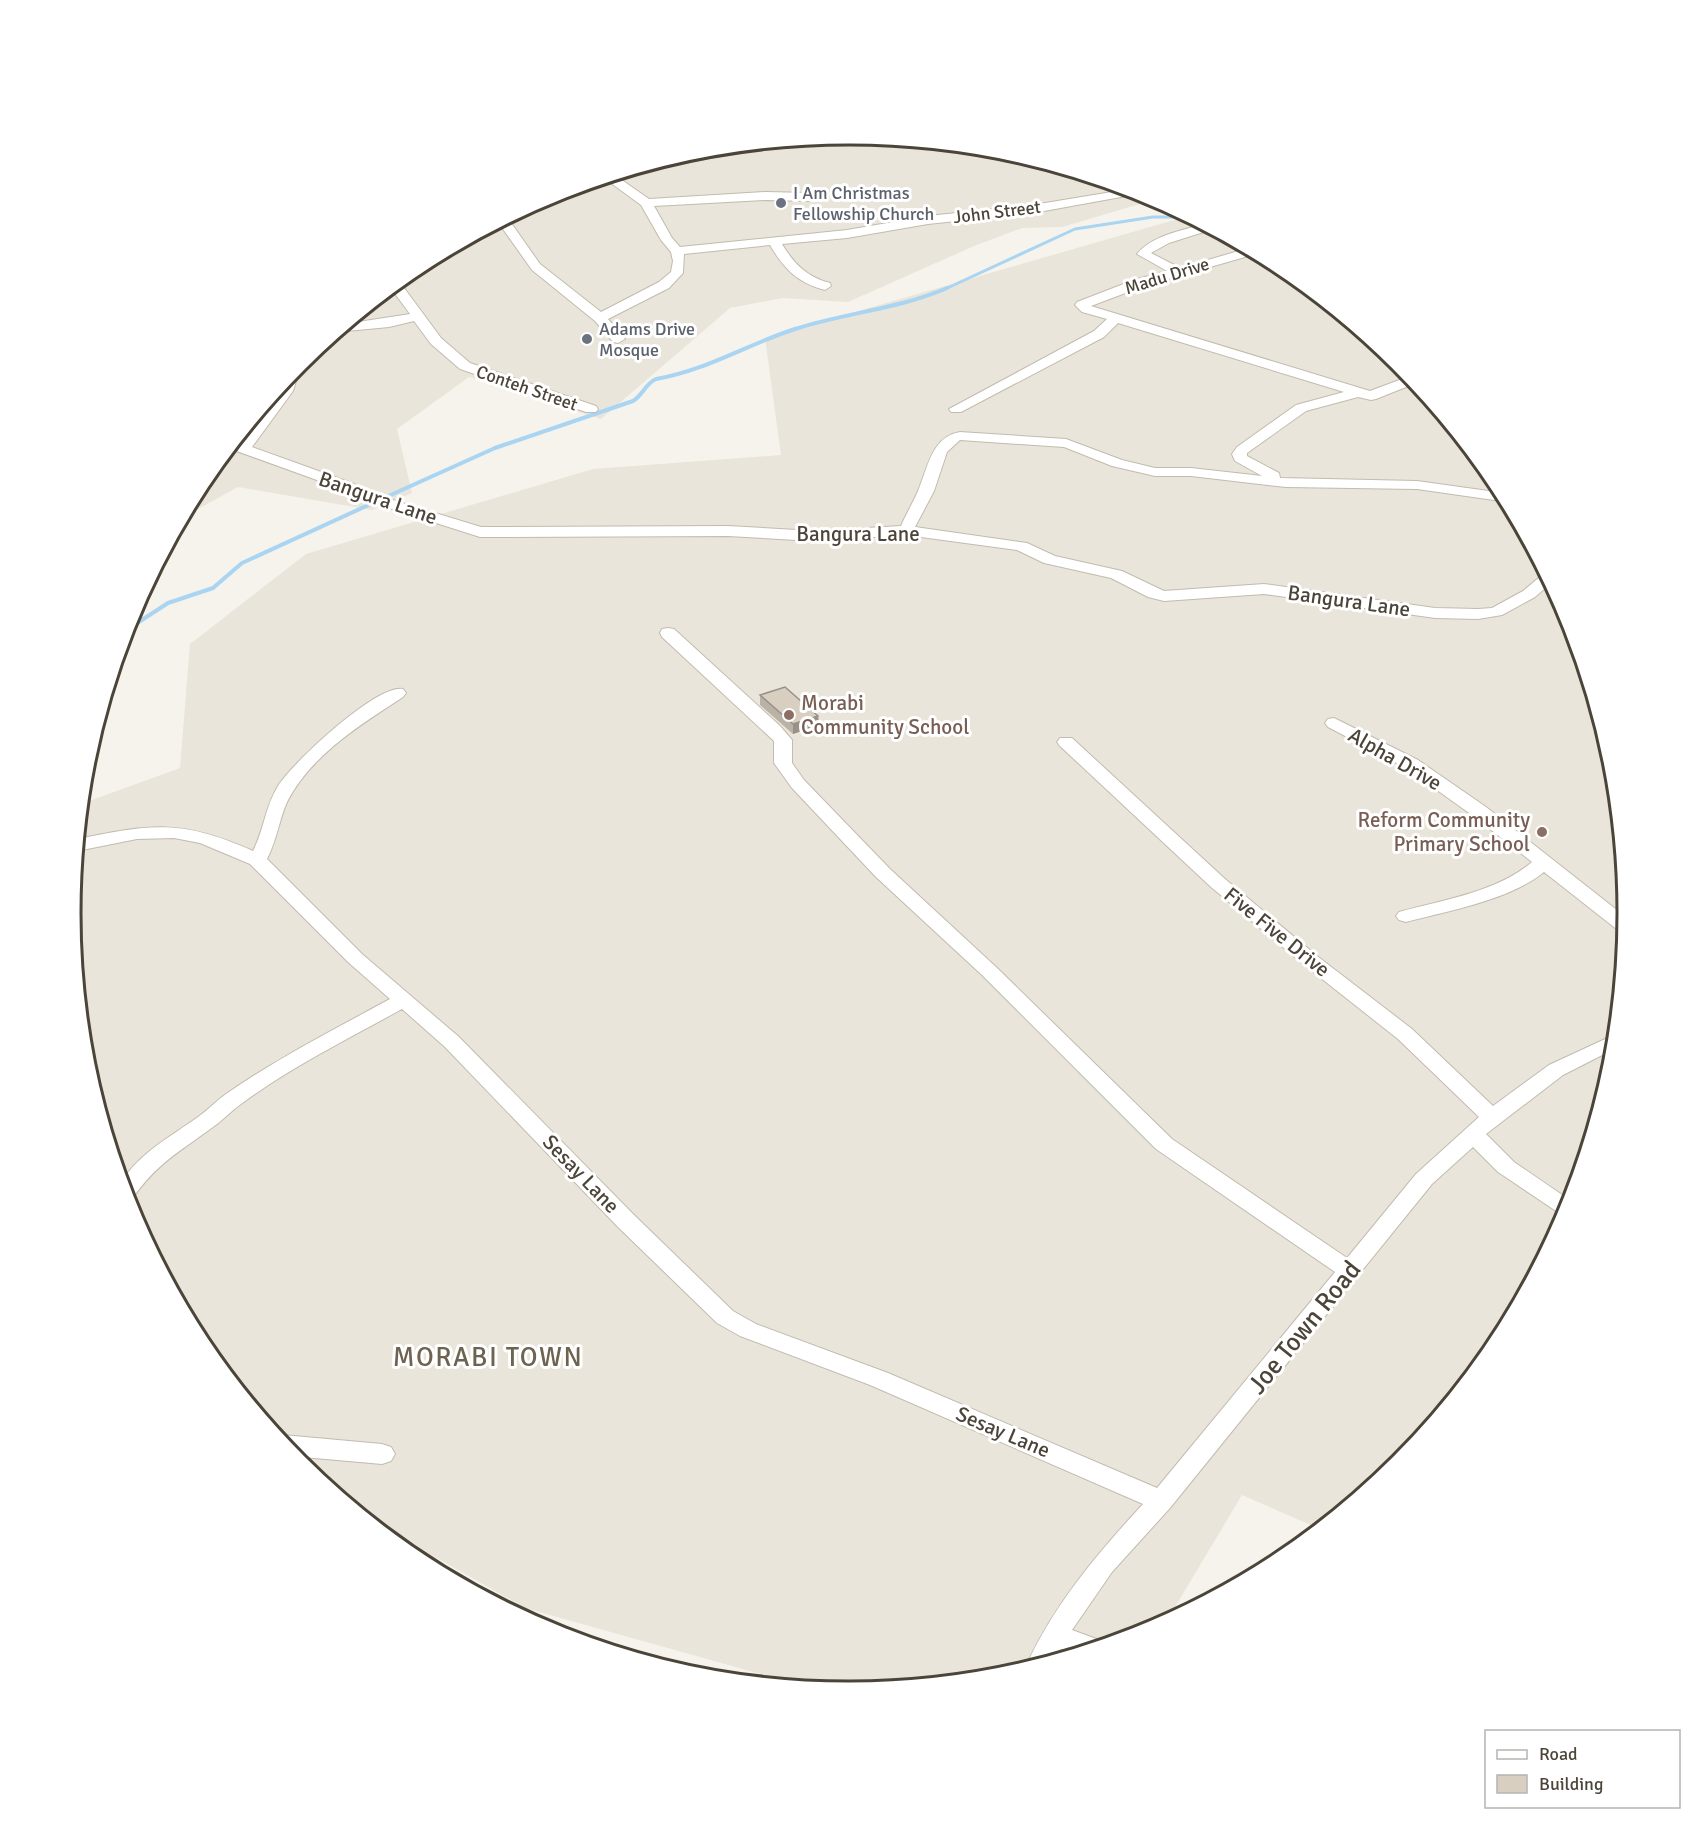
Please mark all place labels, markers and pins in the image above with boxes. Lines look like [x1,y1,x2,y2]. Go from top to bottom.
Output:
place label: I Am Christmas Fellowship Church [793,182,934,225]
marker: I Am Christmas Fellowship Church [774,196,788,210]
place label: Adams Drive Mosque [599,318,695,361]
marker: Adams Drive Mosque [580,332,594,346]
place label: Morabi Community School [801,690,969,740]
marker: Morabi Community School [782,708,796,722]
place label: Reform Community Primary School [1358,807,1530,857]
marker: Reform Community Primary School [1535,825,1549,839]

